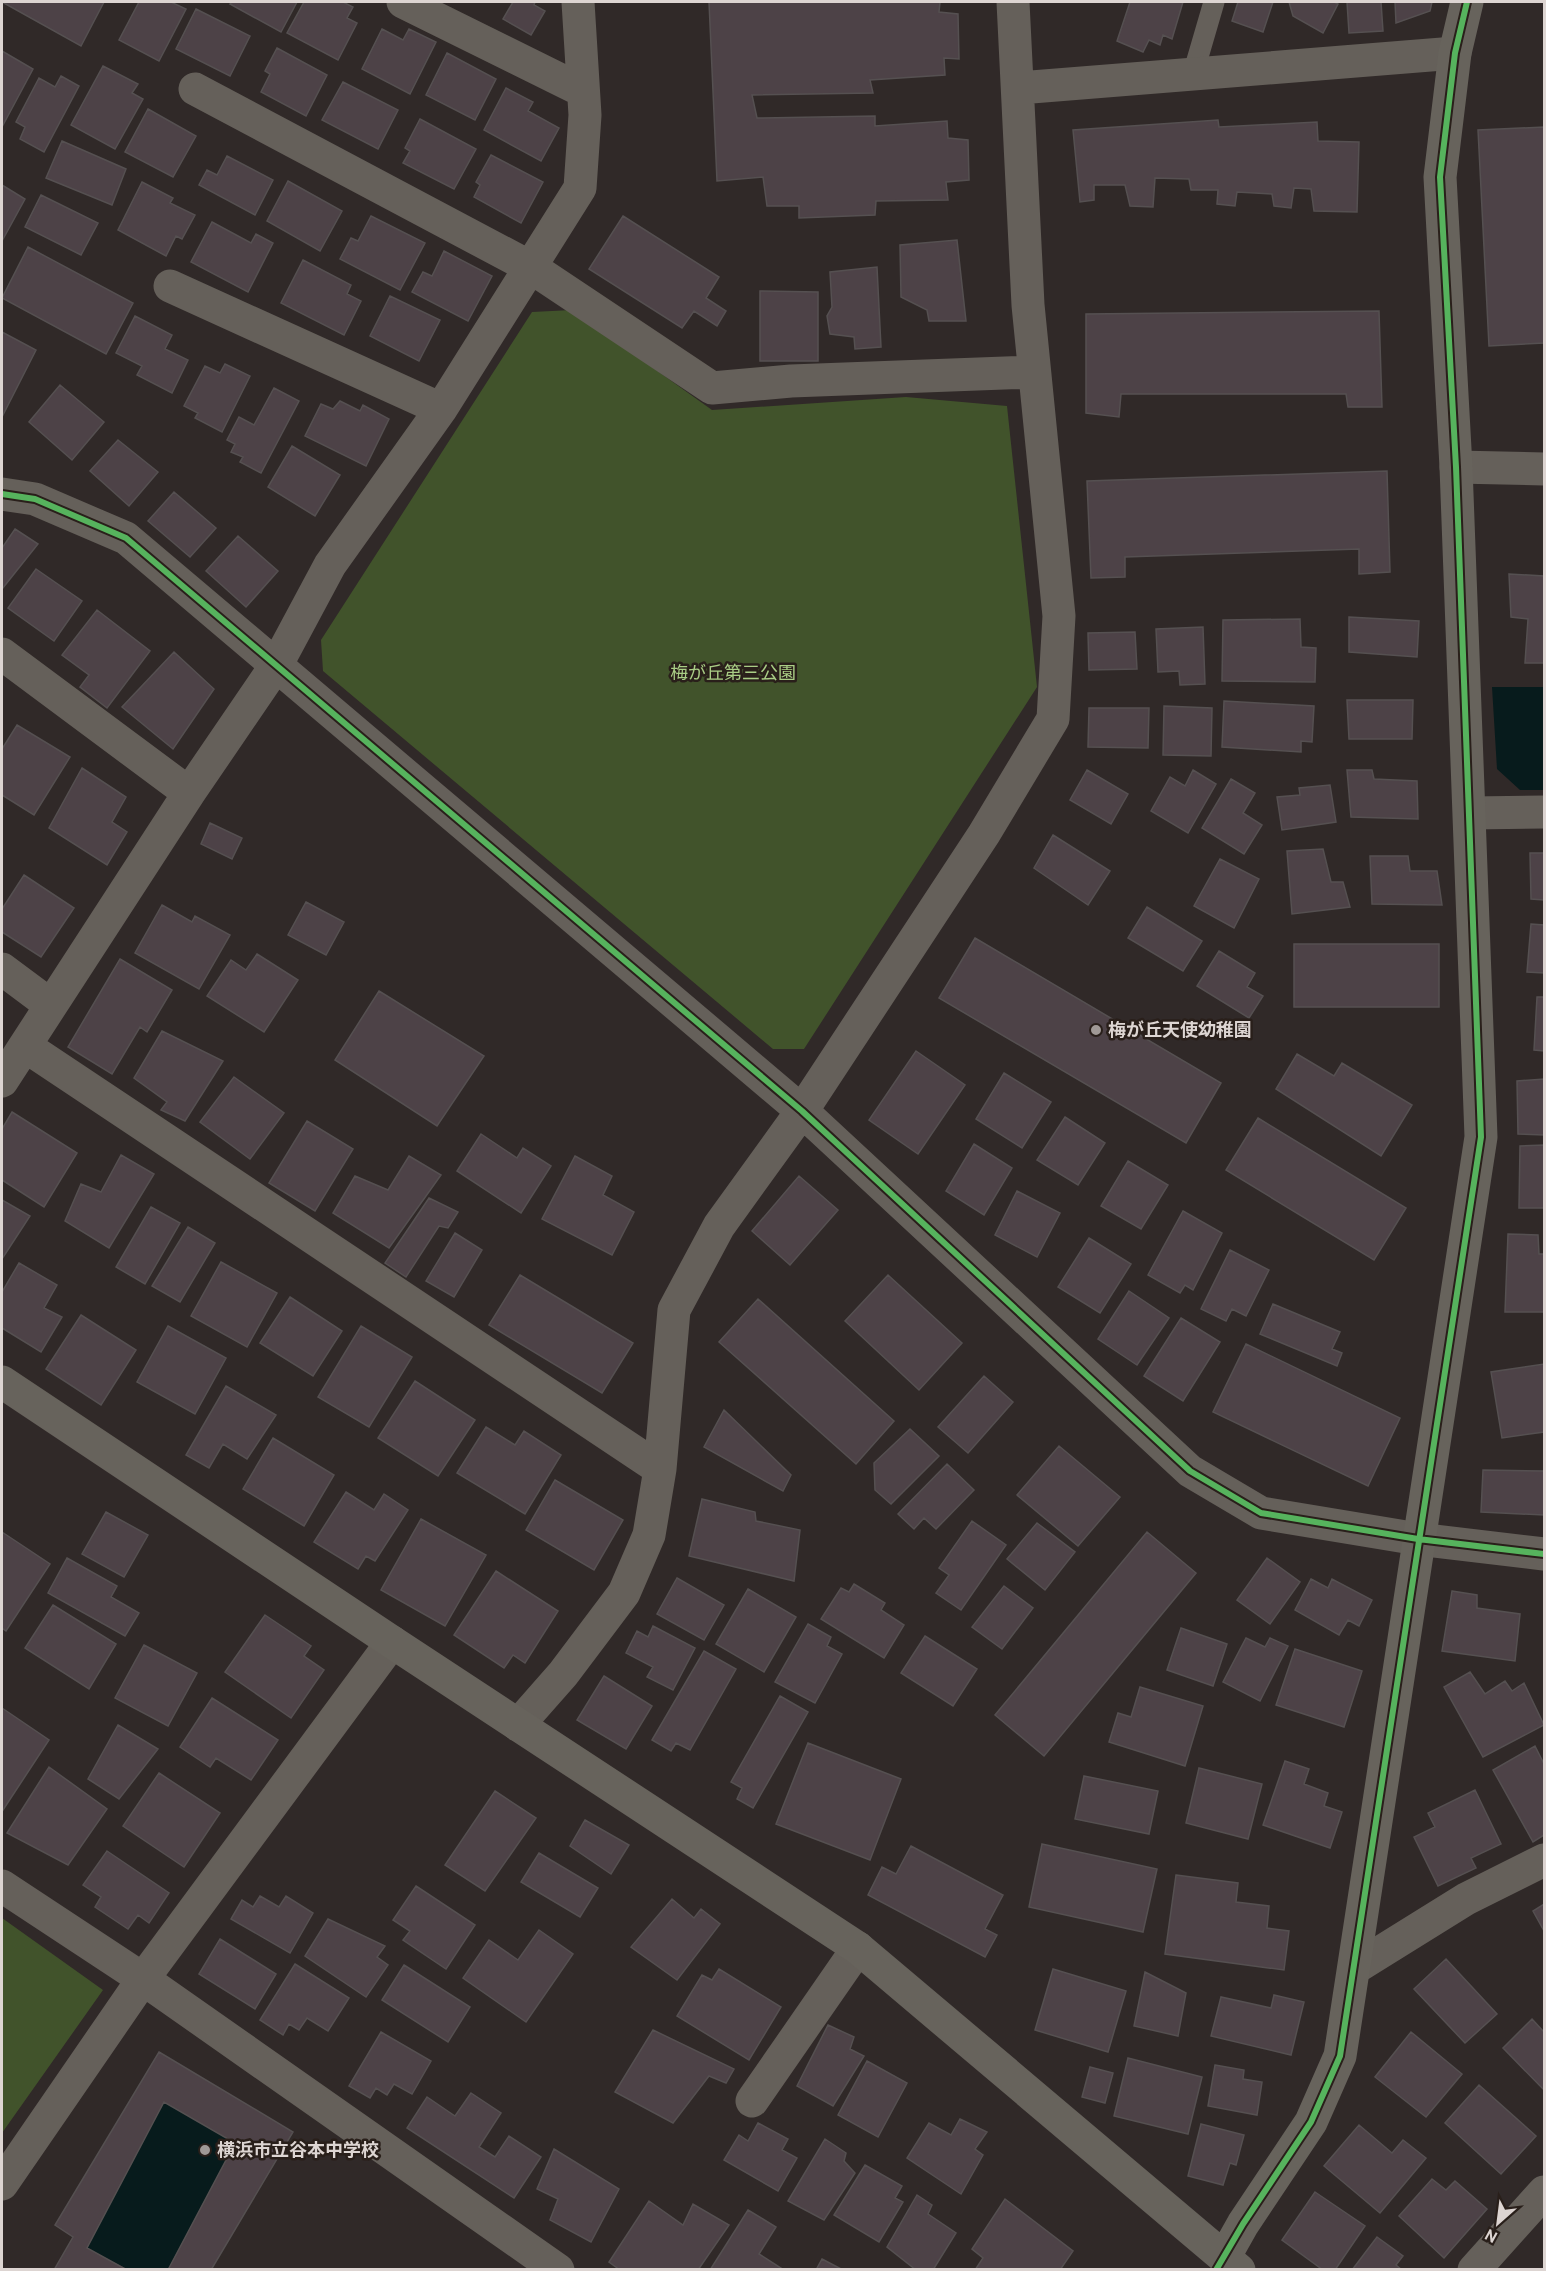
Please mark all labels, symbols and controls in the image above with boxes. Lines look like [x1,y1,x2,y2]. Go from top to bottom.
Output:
park label: 梅が丘第三公園 [670,663,796,686]
place label: 梅が丘天使幼稚園 [1108,1020,1252,1043]
marker: 梅が丘天使幼稚園 [1089,1023,1103,1037]
place label: 横浜市立谷本中学校 [217,2140,379,2163]
marker: 横浜市立谷本中学校 [198,2143,212,2157]
north arrow [1468,2193,1528,2253]
text: N [1482,2223,1502,2246]

